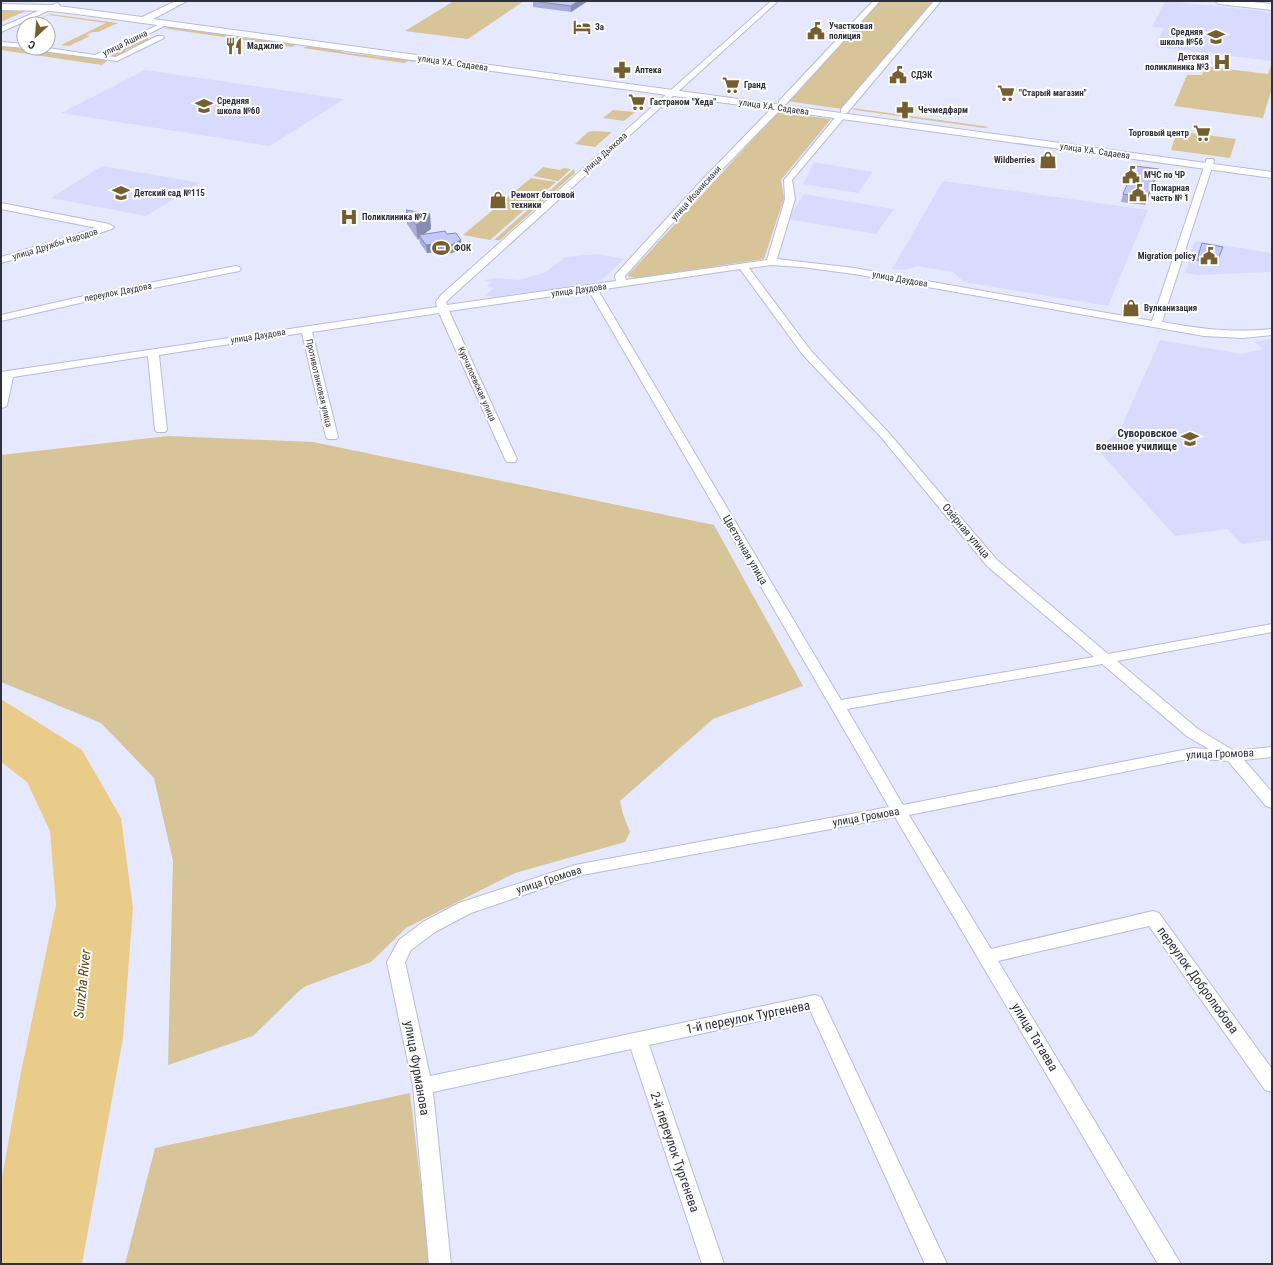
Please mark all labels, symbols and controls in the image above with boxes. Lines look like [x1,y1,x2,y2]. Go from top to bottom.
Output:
north arrow [16,16,56,56]
hotel icon: За [572,17,592,37]
public building icon: Участковая полиция [806,21,826,41]
place label: Участковая полиция [829,21,873,41]
place label: За [595,22,604,32]
place label: Средняя школа №56 [1160,27,1203,47]
school or university icon: Средняя школа №56 [1206,27,1226,47]
street label: улица Яшина [101,28,149,58]
restaurant icon: Маджлис [224,36,244,56]
text: С [26,37,38,52]
place label: Маджлис [247,41,283,51]
place label: Детская поликлиника №3 [1145,52,1209,72]
hospital icon: Детская поликлиника №3 [1212,52,1232,72]
street label: улица У.А. Садаева [417,53,489,73]
pharmacy icon: Аптека [612,60,632,80]
place label: Аптека [635,65,662,75]
public building icon: СДЭК [888,65,908,85]
place label: СДЭК [911,70,933,80]
supermarket icon: Гранд [721,75,741,95]
place label: Гранд [744,80,766,90]
supermarket icon: "Старый магазин" [996,83,1016,103]
place label: "Старый магазин" [1019,88,1087,98]
supermarket icon: Гастраном "Хеда" [627,92,647,112]
school or university icon: Средняя школа №60 [194,96,214,116]
place label: Средняя школа №60 [217,96,260,116]
place label: Гастраном "Хеда" [650,97,716,107]
street label: улица У.А. Садаева [738,97,810,117]
pharmacy icon: Чечмедфарм [895,100,915,120]
place label: Чечмедфарм [918,105,968,115]
supermarket icon: Торговый центр [1192,123,1212,143]
place label: Торговый центр [1129,128,1190,138]
street label: улица Дьякова [581,131,629,175]
street label: улица У.А. Садаева [1059,141,1131,161]
shop icon: Wildberries [1038,150,1058,170]
place label: Wildberries [994,155,1035,165]
street label: улица Иоанисиани [669,164,723,222]
public building icon: МЧС по ЧР [1121,165,1141,185]
place label: МЧС по ЧР [1144,170,1185,180]
school or university icon: Детский сад №115 [111,183,131,203]
public building icon: Пожарная часть № 1 [1128,183,1148,203]
place label: Пожарная часть № 1 [1151,183,1190,203]
place label: Детский сад №115 [134,188,205,198]
shop icon: Ремонт бытовой техники [488,190,508,210]
place label: Ремонт бытовой техники [511,190,575,210]
hospital icon: Поликлиника №7 [339,207,359,227]
place label: Поликлиника №7 [362,212,427,222]
street label: улица Дружбы Народов [11,226,99,262]
sports icon: ФОК [431,238,451,258]
place label: ФОК [454,243,472,253]
public building icon: Migration policy [1199,246,1219,266]
place label: Migration policy [1138,251,1196,261]
street label: улица Даудова [872,269,928,289]
street label: переулок Даудова [84,281,152,303]
street label: улица Даудова [551,281,607,299]
shop icon: Вулканизация [1121,298,1141,318]
place label: Вулканизация [1144,303,1197,313]
street label: улица Даудова [230,327,286,345]
street label: Противотанковая улица [304,338,334,428]
street label: Курчалоевская улица [456,345,498,423]
place label: Суворовское военное училище [1096,427,1177,453]
school or university icon: Суворовское военное училище [1180,429,1200,449]
street label: Озёрная улица [939,501,993,561]
street label: Цветочная улица [720,513,770,587]
street label: улица Громова [1186,746,1254,762]
street label: улица Громова [831,805,901,829]
street label: улица Громова [515,863,583,897]
street label: переулок Добролюбова [1154,924,1242,1036]
water label: Sunzha River [70,948,94,1019]
street label: 1-й переулок Тургенева [685,998,811,1036]
street label: улица Татаева [1009,1000,1061,1074]
street label: улица Фурманова [401,1020,433,1116]
street label: 2-й переулок Тургенева [647,1090,703,1214]

